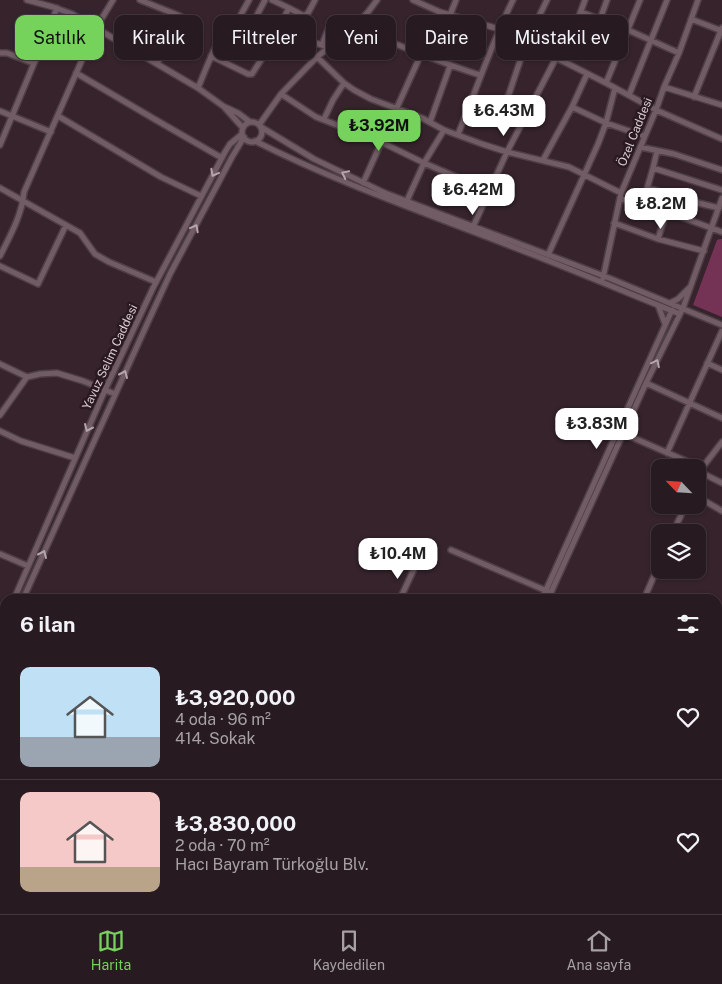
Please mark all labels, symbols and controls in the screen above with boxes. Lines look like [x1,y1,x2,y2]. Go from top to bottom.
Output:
chip: Satılık [15,15,104,60]
chip: Kiralık [114,15,203,60]
chip: Filtreler [213,15,316,60]
chip: Yeni [326,15,396,60]
chip: Daire [406,15,486,60]
chip: Müstakil ev [496,15,628,60]
pin: ₺6.43M [463,94,545,137]
street label: Özel Caddesi [615,96,655,168]
text: ₺6.43M [473,101,535,120]
pin: ₺3.92M [338,110,420,152]
text: ₺3.92M [349,116,409,135]
one-way arrow [210,168,220,177]
one-way arrow [341,170,350,181]
pin: ₺6.42M [432,174,514,216]
text: ₺6.42M [443,180,503,199]
pin: ₺8.2M [626,188,696,230]
text: ₺8.2M [636,194,686,213]
one-way arrow [189,224,199,233]
street label: Yavuz Selim Caddesi [80,302,141,412]
one-way arrow [649,360,659,369]
one-way arrow [118,370,128,379]
pin: ₺3.83M [556,408,638,450]
text: ₺3.83M [566,414,628,433]
one-way arrow [84,423,95,432]
north arrow [651,459,706,514]
map controls [651,459,706,579]
button: layers [651,524,706,579]
pin: ₺10.4M [357,538,439,580]
text: ₺10.4M [369,544,427,563]
one-way arrow [36,550,47,559]
icon: filters [674,610,702,638]
text: 6 ilan [20,612,75,637]
text: ₺3,920,000 [175,685,296,710]
icon: home [60,687,120,747]
icon: heart [674,703,702,731]
text: 4 oda · 96 m² [175,710,271,729]
text: 414. Sokak [175,729,255,748]
text: ₺3,830,000 [175,811,296,836]
icon: home [60,812,120,872]
icon: heart [674,828,702,856]
text: 2 oda · 70 m² [175,836,270,855]
text: Hacı Bayram Türkoğlu Blv. [175,855,369,874]
tab: Harita [91,927,131,973]
tab: Kaydedilen [313,927,385,973]
tab: Ana sayfa [567,927,631,973]

